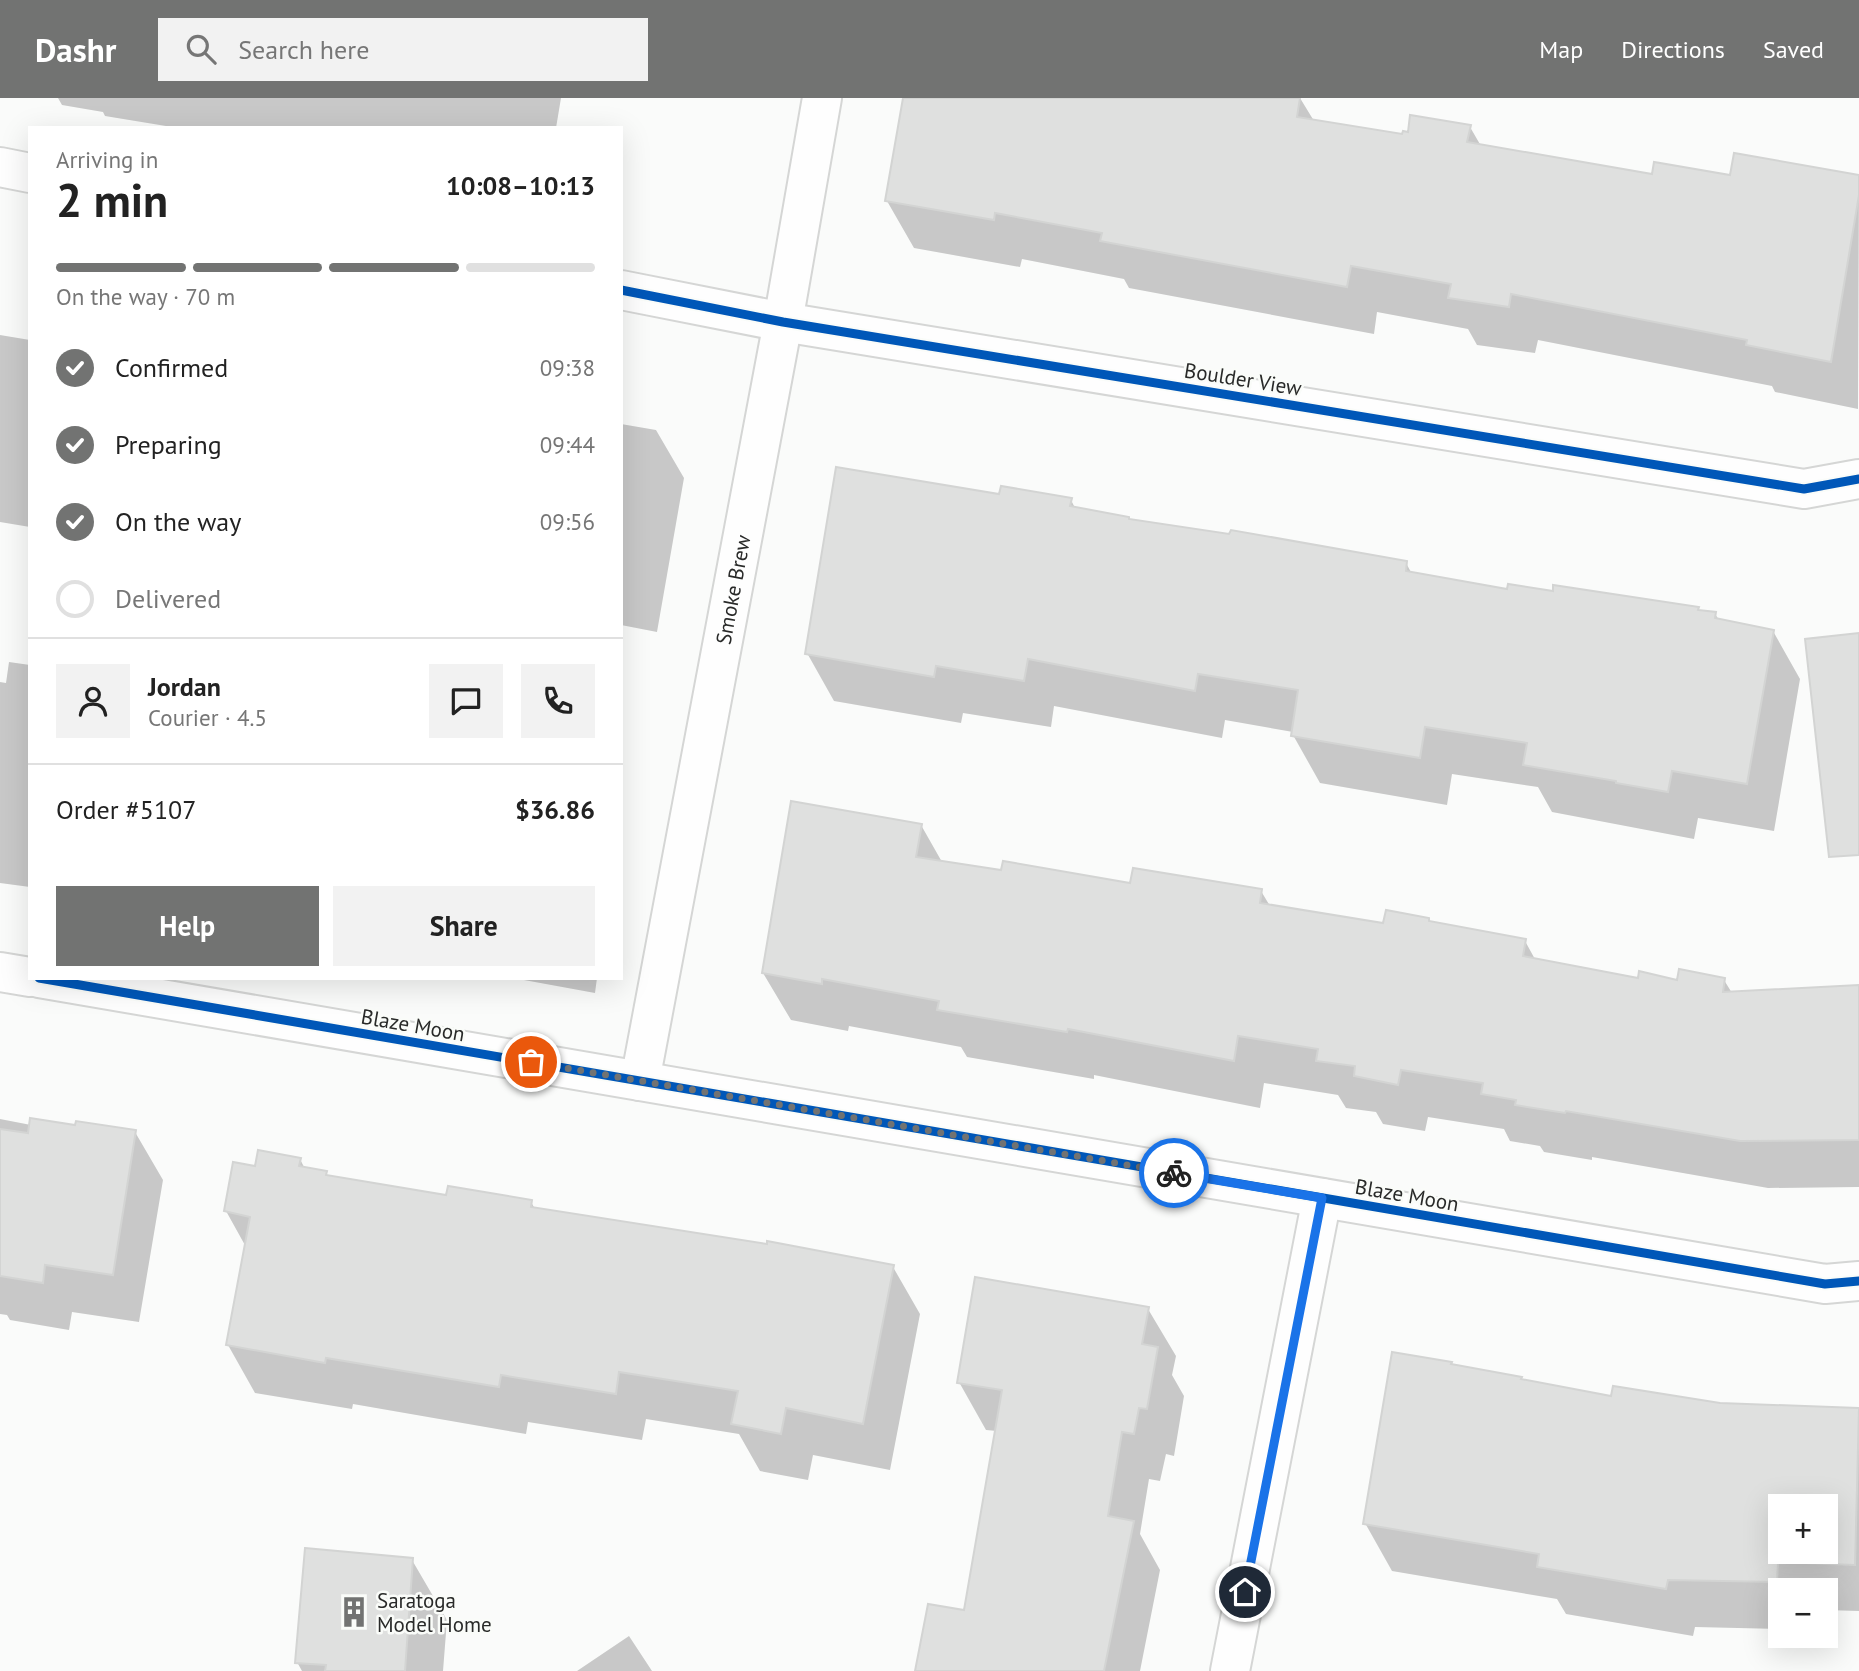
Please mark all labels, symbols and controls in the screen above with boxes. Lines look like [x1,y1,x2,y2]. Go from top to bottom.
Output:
search box [158,18,648,81]
text: Dashr [35,28,116,71]
icon: search [182,30,220,68]
text: Search here [238,33,369,66]
text: Map [1539,34,1583,65]
text: Directions [1621,34,1725,65]
text: Saved [1763,34,1824,65]
text: Arriving in [56,145,158,174]
text: 10:08–10:13 [446,169,595,202]
text: 2 min [56,170,168,230]
text: On the way · 70 m [56,282,235,311]
icon: check [56,349,94,387]
text: Confirmed [115,351,228,384]
text: 09:38 [540,353,595,382]
street label: Boulder View [1182,356,1304,402]
icon: check [56,426,94,464]
text: Preparing [115,428,222,461]
text: 09:44 [540,430,595,459]
icon: check [56,503,94,541]
text: On the way [115,505,241,538]
text: 09:56 [540,507,595,536]
street label: Smoke Brew [709,532,756,647]
text: Delivered [115,582,221,615]
button: person [56,664,130,738]
button: chat [429,664,503,738]
button: phone [521,664,595,738]
text: Jordan [148,670,221,703]
text: Courier · 4.5 [148,703,267,732]
text: Order #5107 [56,793,196,826]
text: $36.86 [515,793,595,826]
button: Help [56,886,319,966]
button: Share [333,886,595,966]
street label: Blaze Moon [359,1003,467,1047]
pin [501,1032,561,1092]
icon: bag [512,1043,550,1081]
courier [1139,1138,1209,1208]
icon: bike [1155,1154,1193,1192]
street label: Blaze Moon [1353,1173,1461,1217]
map controls [1768,1494,1838,1648]
button: + [1768,1494,1838,1564]
pin [1215,1562,1275,1622]
icon: home [1226,1573,1264,1611]
button: − [1768,1578,1838,1648]
place label: Saratoga Model Home [377,1587,492,1638]
building icon: Saratoga Model Home [337,1595,371,1629]

